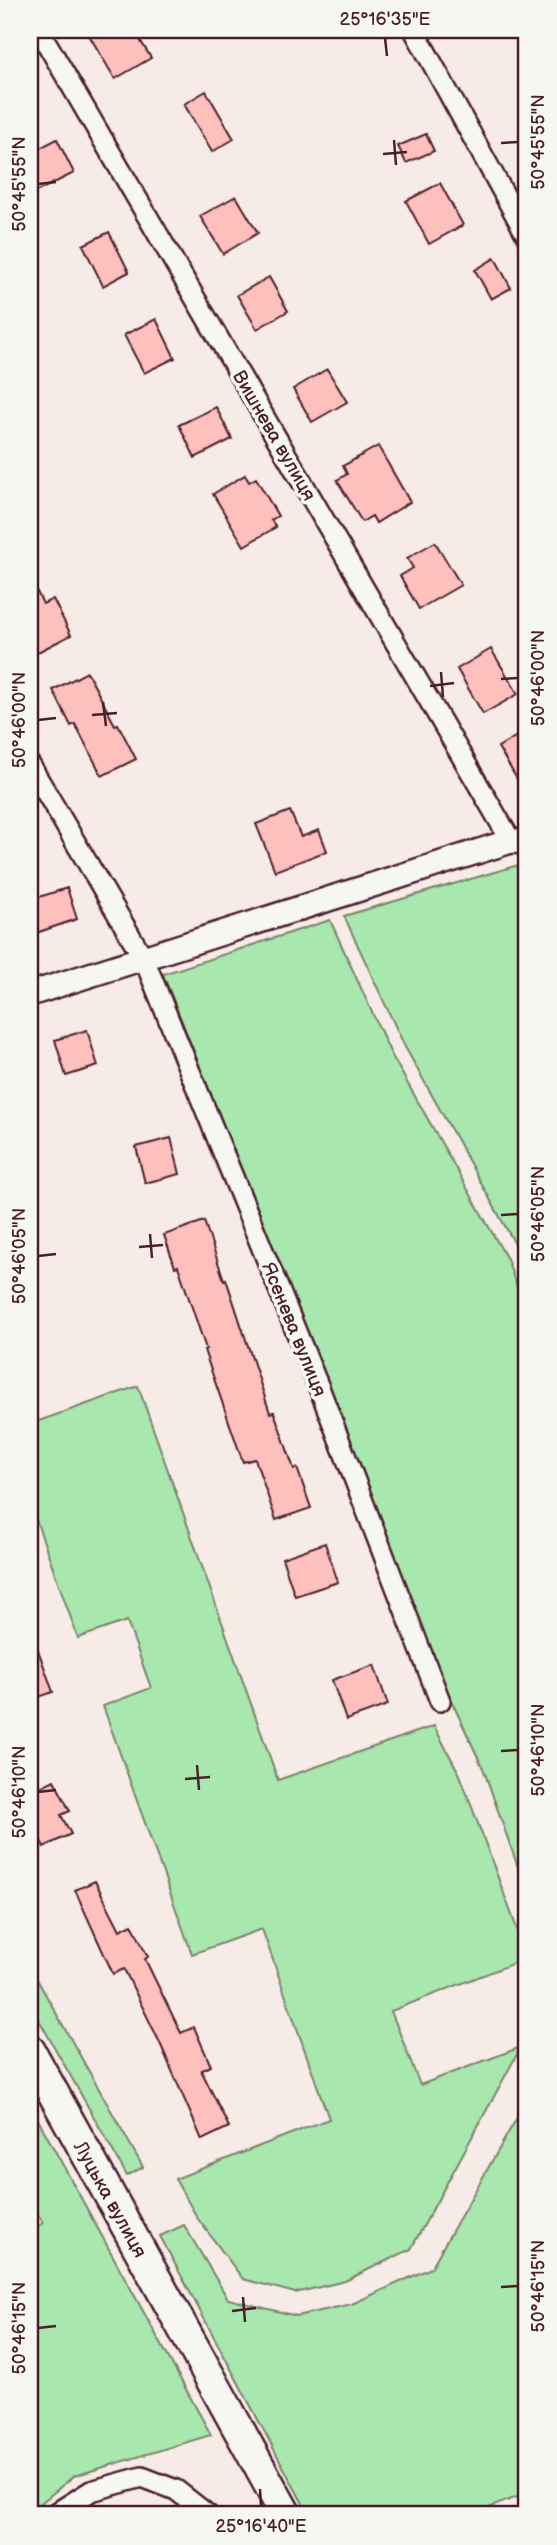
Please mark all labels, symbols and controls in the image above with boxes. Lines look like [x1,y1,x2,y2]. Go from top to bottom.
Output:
text: 25°16'35"E [340,9,431,30]
text: 50°45'55"N [528,94,549,190]
text: 50°45'55"N [9,136,30,232]
street label: Вишнева вулиця [227,366,320,505]
text: 50°46'00"N [528,630,549,726]
text: 50°46'00"N [9,672,30,768]
text: 50°46'05"N [528,1166,549,1262]
text: 50°46'05"N [9,1208,30,1304]
street label: Ясенева вулиця [256,1259,331,1400]
text: 50°46'10"N [528,1703,549,1797]
text: 50°46'10"N [9,1745,30,1839]
street label: Луцька вулиця [68,2137,151,2262]
text: 50°46'15"N [528,2240,549,2332]
text: 50°46'15"N [9,2282,30,2374]
text: 25°16'40"E [215,2516,307,2537]

